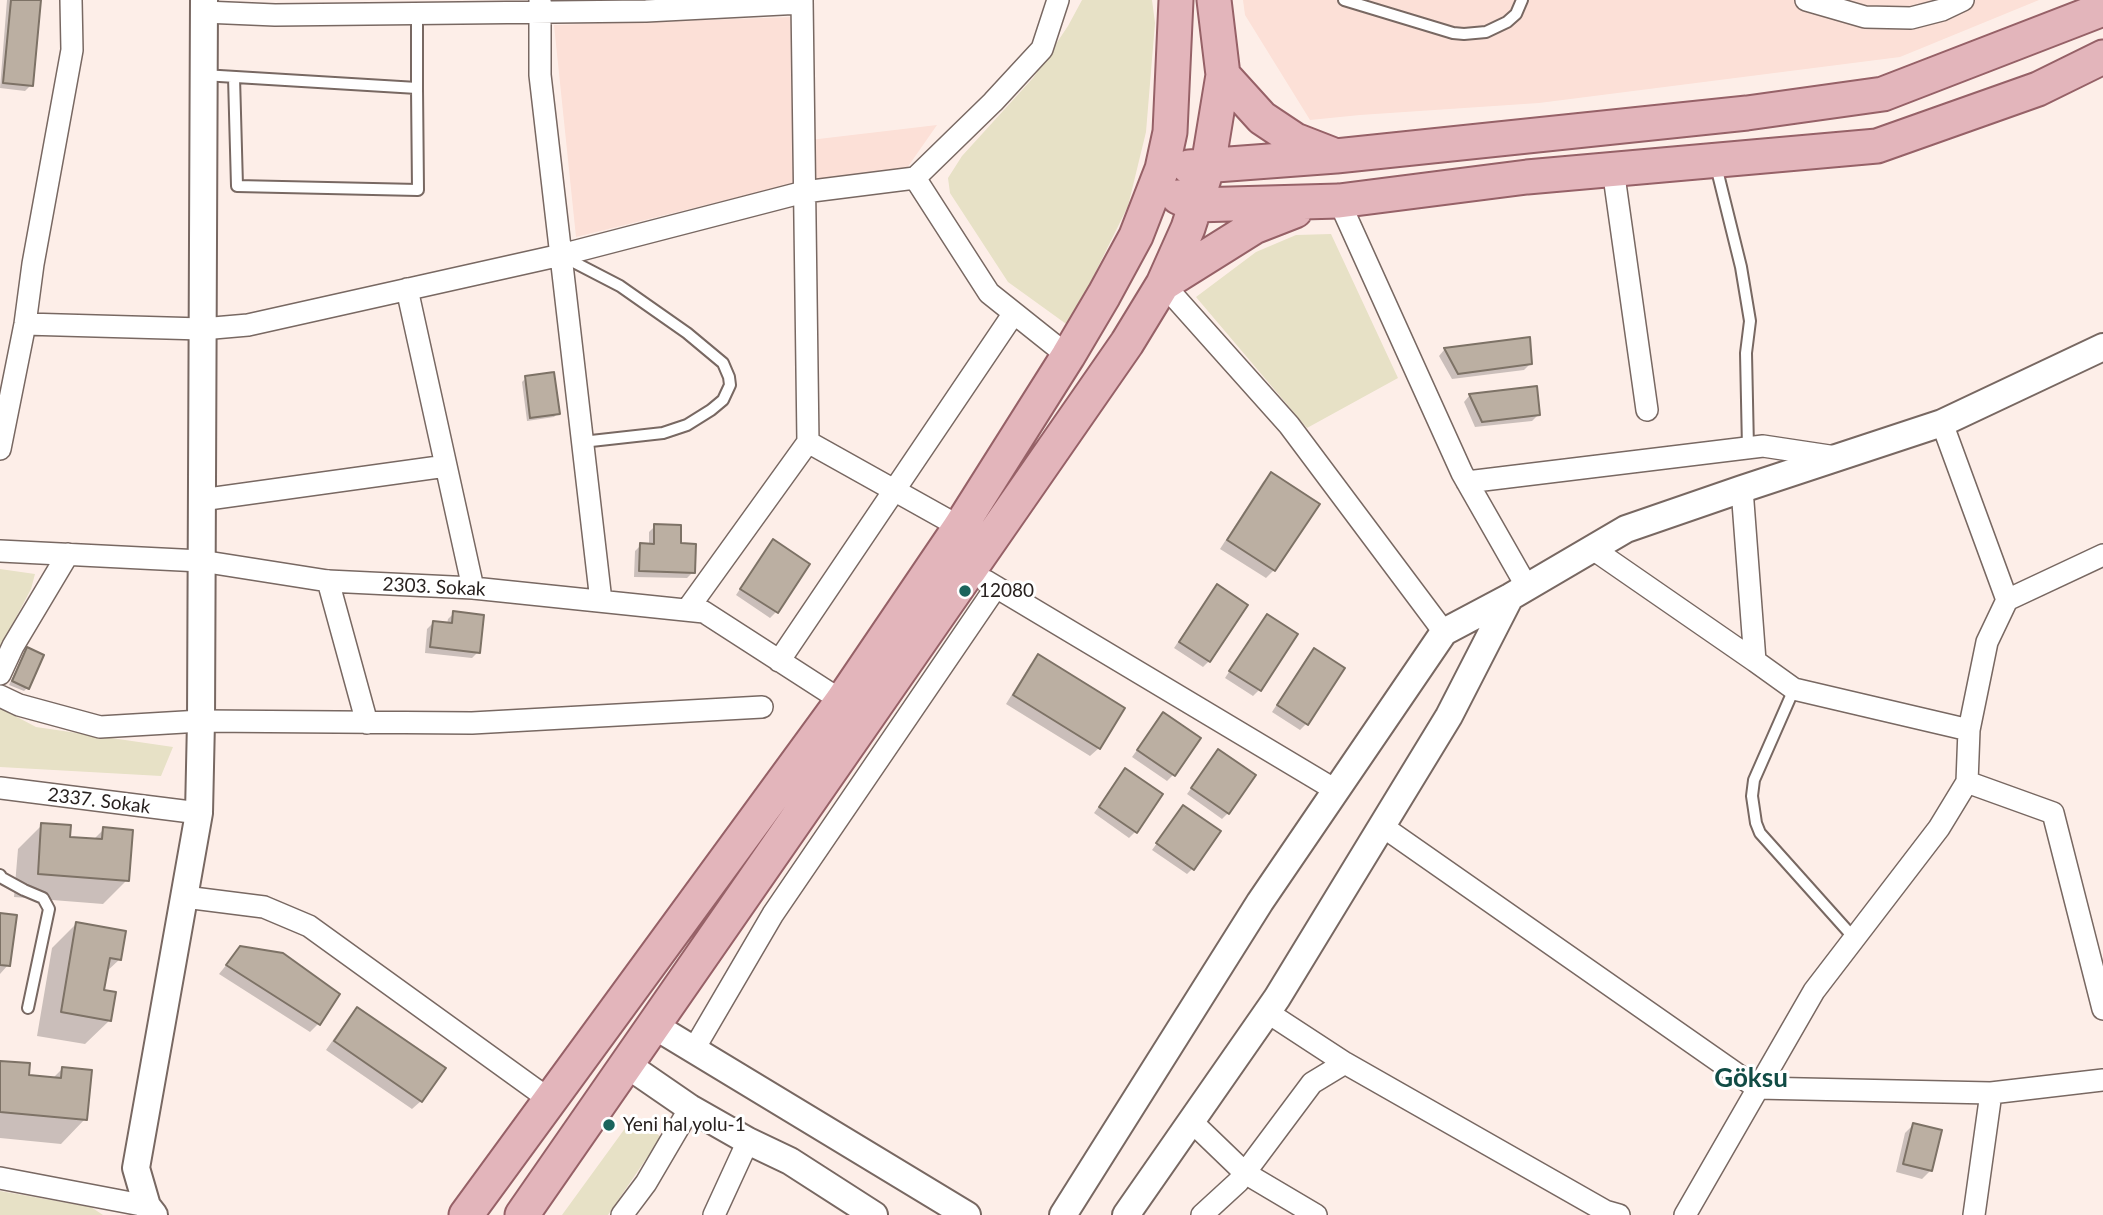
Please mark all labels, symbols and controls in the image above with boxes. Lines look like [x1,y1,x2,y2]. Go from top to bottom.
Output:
street label: 2303. Sokak [382,573,486,601]
place label: 12080 [979,580,1034,602]
marker: 12080 [957,583,973,599]
street label: 2337. Sokak [46,783,152,819]
district label: Göksu [1714,1063,1788,1095]
place label: Yeni hal yolu-1 [623,1114,746,1136]
marker: Yeni hal yolu-1 [601,1117,617,1133]

